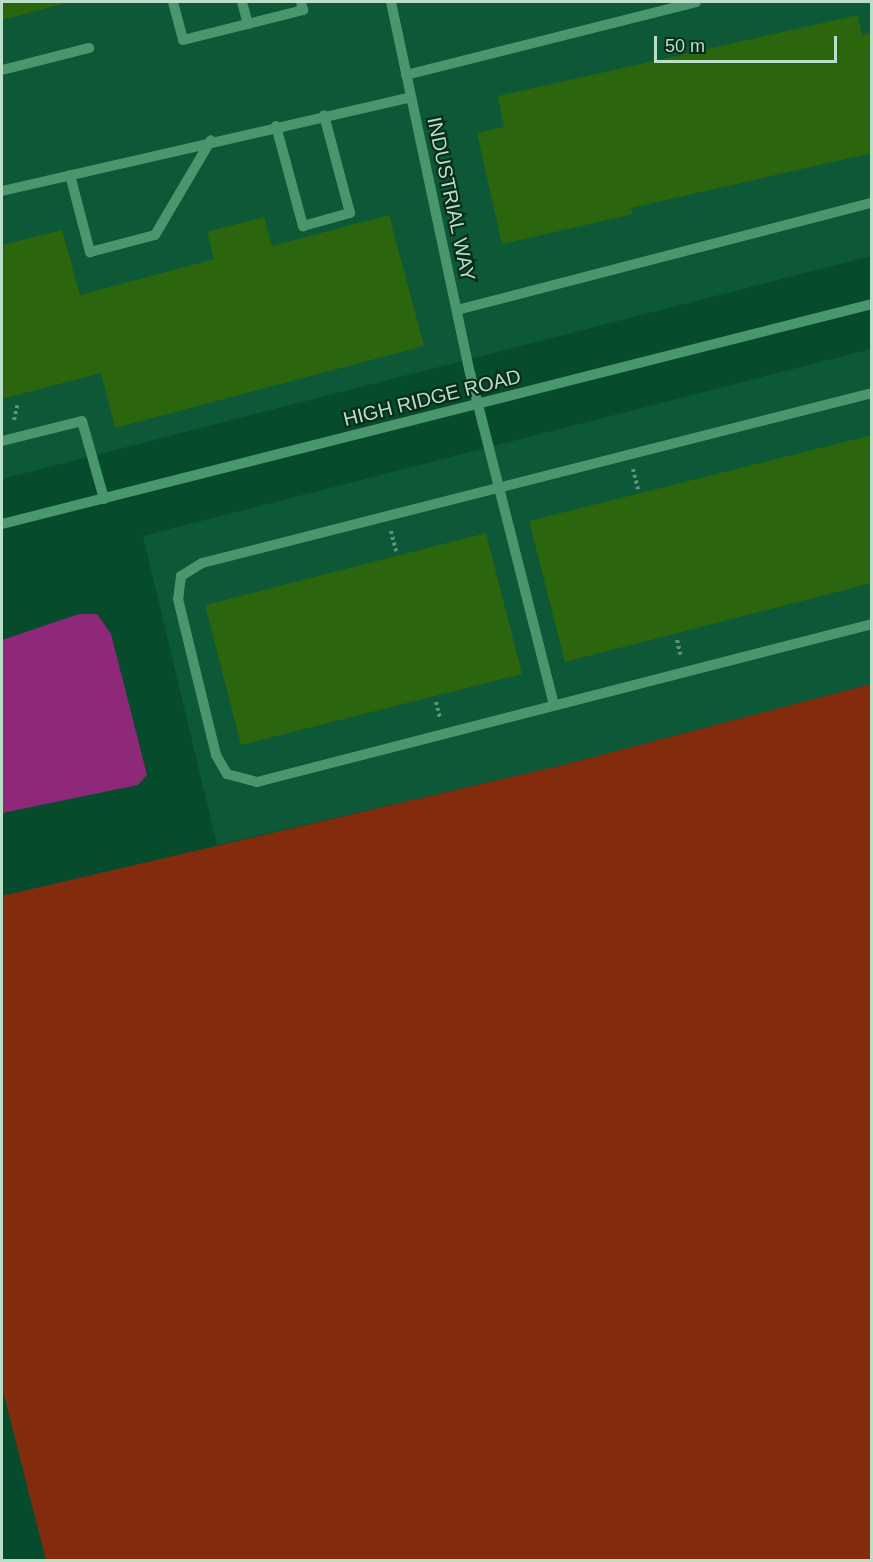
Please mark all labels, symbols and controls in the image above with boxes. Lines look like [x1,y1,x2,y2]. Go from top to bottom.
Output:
scale bar [657,24,840,62]
text: 50 m [665,36,705,56]
street label: INDUSTRIAL WAY [422,114,480,284]
street label: HIGH RIDGE ROAD [341,364,523,432]

